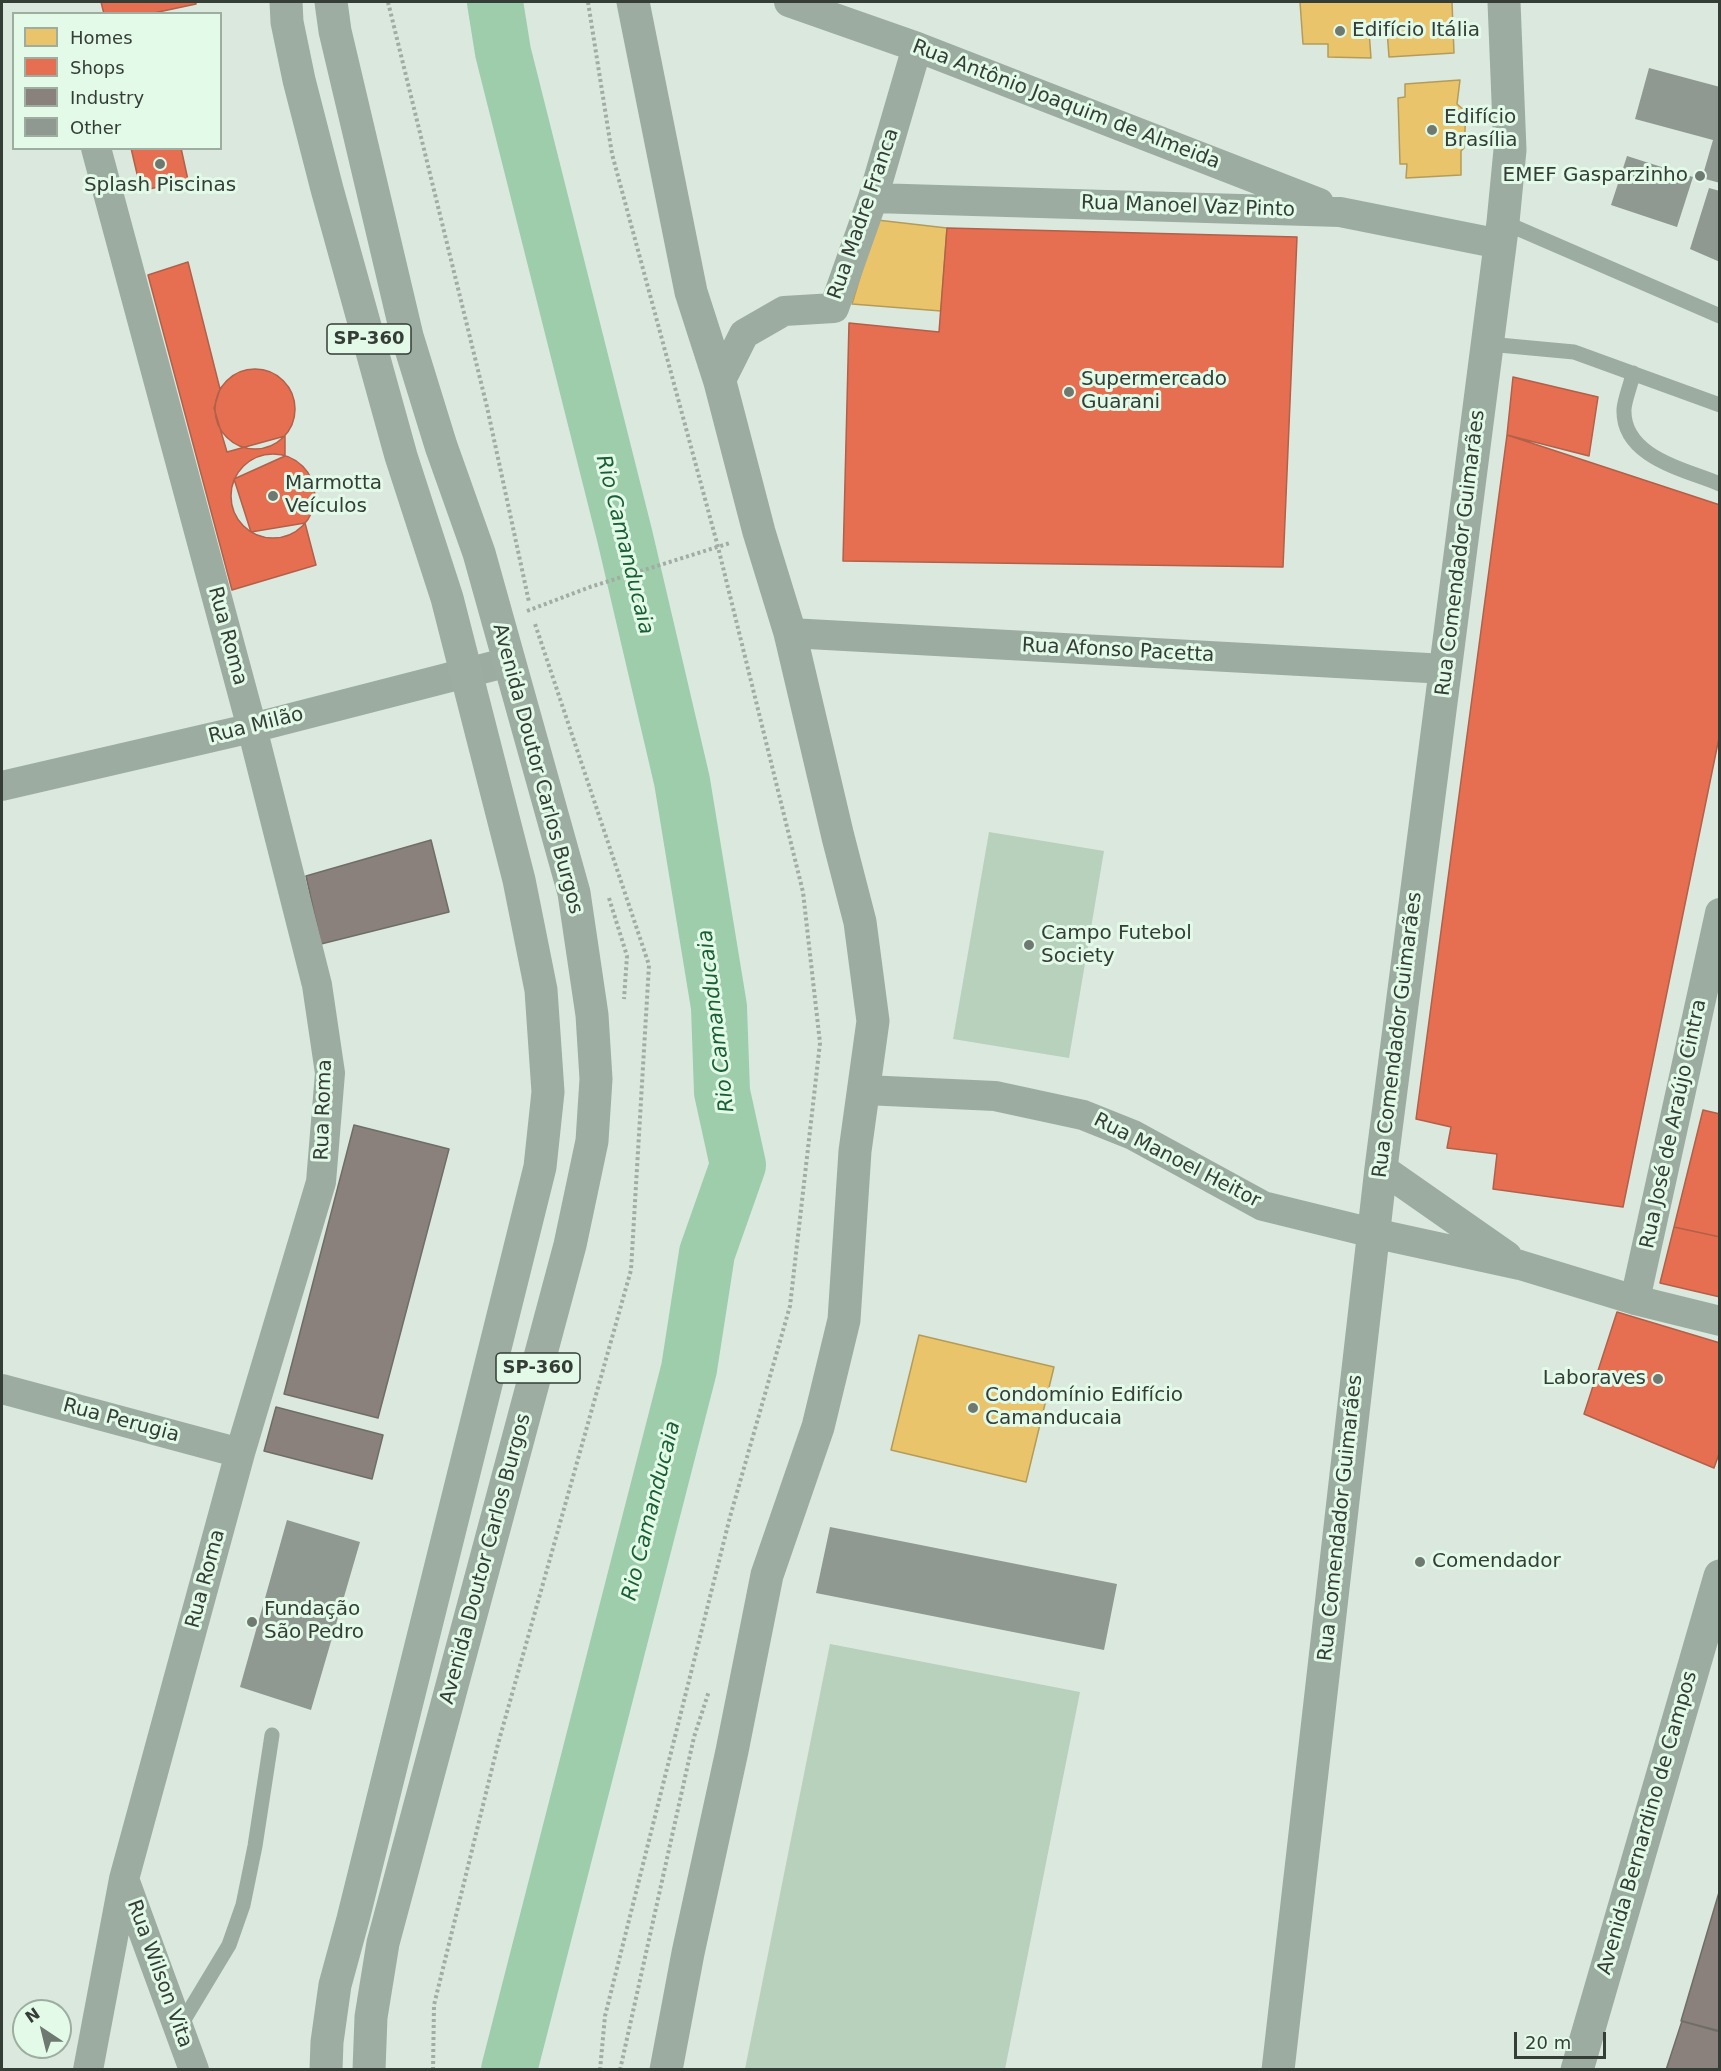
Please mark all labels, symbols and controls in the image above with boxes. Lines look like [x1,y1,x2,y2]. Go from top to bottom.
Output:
legend [12,12,222,150]
place label: Edifício Itália [1352,19,1480,43]
marker: Edifício Itália [1333,24,1347,38]
text: Homes [70,27,133,48]
street label: Rua Antônio Joaquim de Almeida [909,35,1223,175]
text: Shops [70,57,125,78]
text: Industry [70,87,144,108]
place label: Edifício Brasília [1444,106,1518,153]
text: Other [70,117,121,138]
marker: Edifício Brasília [1425,123,1439,137]
street label: Rua Madre Franca [823,125,905,303]
marker: Splash Piscinas [153,157,167,171]
place label: EMEF Gasparzinho [1503,164,1688,188]
marker: EMEF Gasparzinho [1693,169,1707,183]
place label: Splash Piscinas [84,174,236,198]
street label: Rua Manoel Vaz Pinto [1081,191,1295,223]
road number: SP-360 [327,324,411,354]
place label: Supermercado Guarani [1081,368,1227,415]
marker: Supermercado Guarani [1062,385,1076,399]
street label: Rua Comendador Guimarães [1432,409,1490,697]
water label: Rio Camanducaia [590,453,658,637]
place label: Marmotta Veículos [285,472,382,519]
marker: Marmotta Veículos [266,489,280,503]
street label: Rua Roma [202,584,252,688]
street label: Avenida Doutor Carlos Burgos [487,621,587,917]
street label: Rua Afonso Pacetta [1021,634,1215,668]
street label: Rua Milão [206,703,306,749]
street label: Rua Comendador Guimarães [1369,891,1427,1179]
place label: Campo Futebol Society [1041,922,1192,969]
water label: Rio Camanducaia [693,928,741,1114]
marker: Campo Futebol Society [1022,938,1036,952]
street label: Rua José de Araújo Cintra [1636,997,1712,1251]
street label: Rua Roma [310,1059,338,1161]
street label: Rua Manoel Heitor [1090,1109,1264,1213]
road number: SP-360 [496,1353,580,1383]
place label: Laboraves [1543,1367,1646,1391]
marker: Laboraves [1651,1372,1665,1386]
street label: Rua Comendador Guimarães [1314,1373,1368,1663]
place label: Condomínio Edifício Camanducaia [985,1384,1183,1431]
street label: Rua Perugia [60,1394,182,1448]
marker: Condomínio Edifício Camanducaia [966,1401,980,1415]
street label: Avenida Doutor Carlos Burgos [436,1411,536,1707]
water label: Rio Camanducaia [618,1419,686,1603]
street label: Rua Roma [181,1527,231,1631]
place label: Comendador [1432,1550,1561,1574]
marker: Comendador [1413,1555,1427,1569]
place label: Fundação São Pedro [264,1598,364,1645]
marker: Fundação São Pedro [245,1615,259,1629]
street label: Avenida Bernardino de Campos [1593,1668,1703,1978]
street label: Rua Wilson Vita [121,1897,197,2051]
north arrow [12,1999,72,2059]
text: N [22,2004,43,2027]
scale bar [1517,2020,1608,2058]
text: 20 m [1525,2032,1571,2053]

